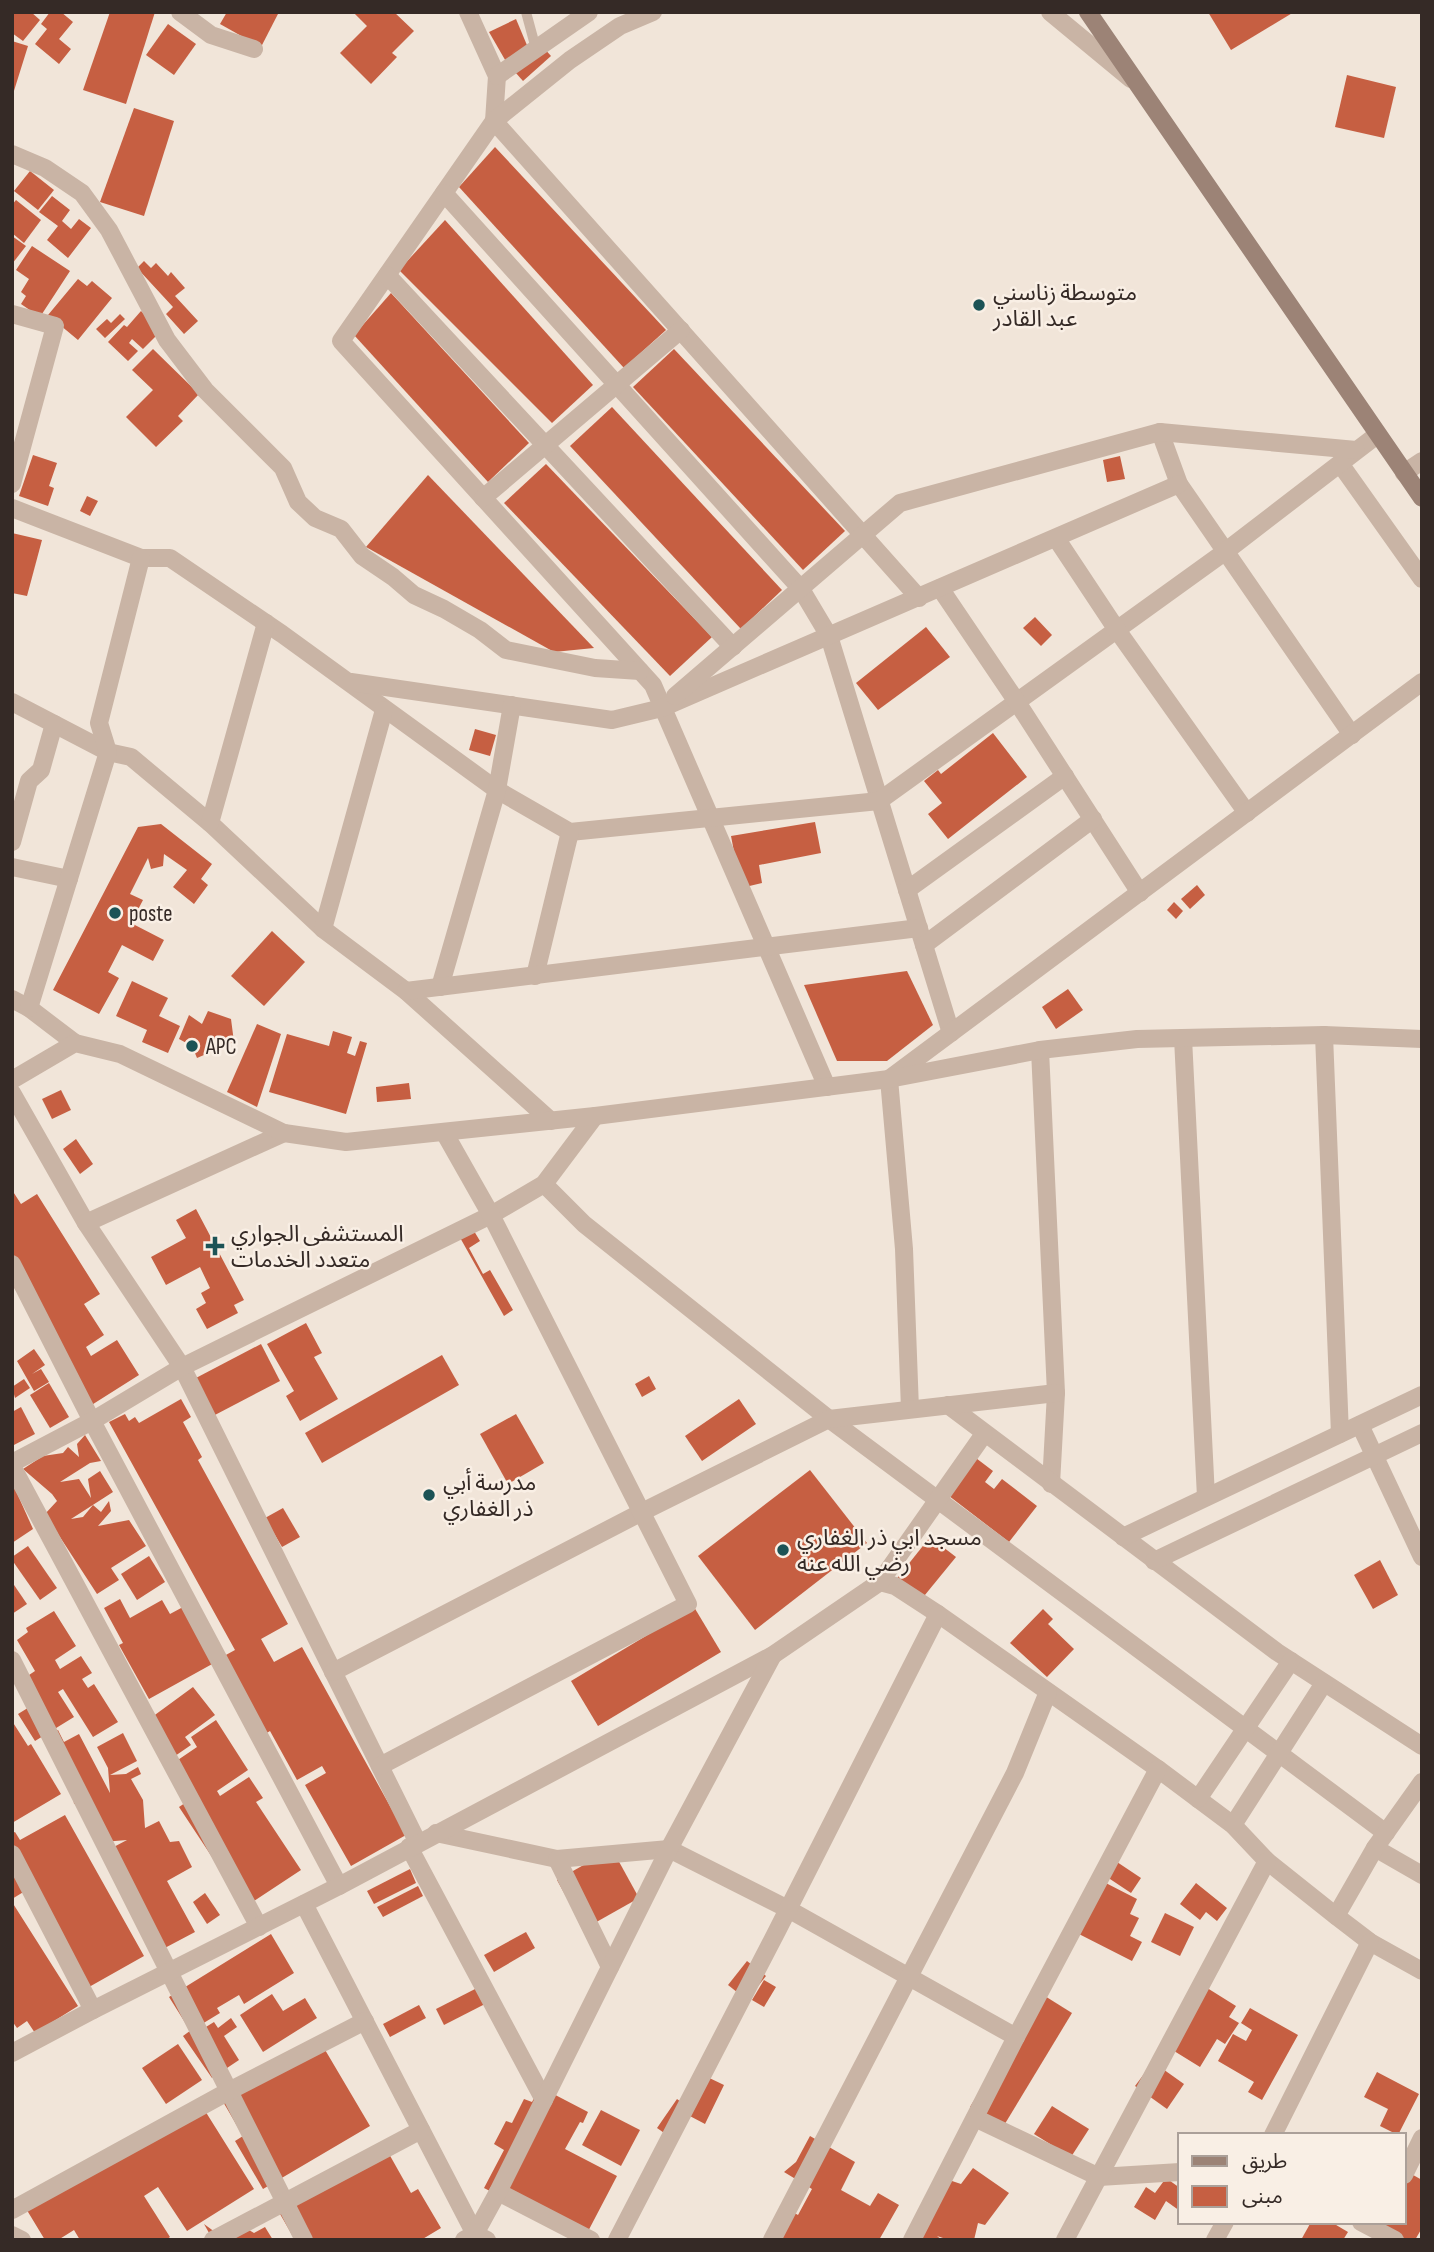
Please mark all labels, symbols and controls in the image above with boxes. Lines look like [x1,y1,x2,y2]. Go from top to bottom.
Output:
place label: متوسطة زناسني عبد القادر [992,279,1137,333]
marker: متوسطة زناسني عبد القادر [971,297,987,313]
place label: poste [129,900,172,928]
marker: poste [107,905,123,921]
place label: APC [205,1033,237,1061]
marker: APC [184,1038,200,1054]
place label: المستشفى الجواري متعدد الخدمات [231,1220,404,1274]
marker: المستشفى الجواري متعدد الخدمات [205,1236,225,1256]
place label: مدرسة أبي ذر الغفاري [443,1468,536,1525]
marker: مدرسة أبي ذر الغفاري [421,1487,437,1503]
place label: مسجد ابي ذر الغفاري رضي الله عنه [797,1524,982,1580]
marker: مسجد ابي ذر الغفاري رضي الله عنه [775,1542,791,1558]
legend [1178,2133,1406,2224]
text: طريق [1242,2149,1287,2174]
text: مبنى [1242,2184,1283,2209]

